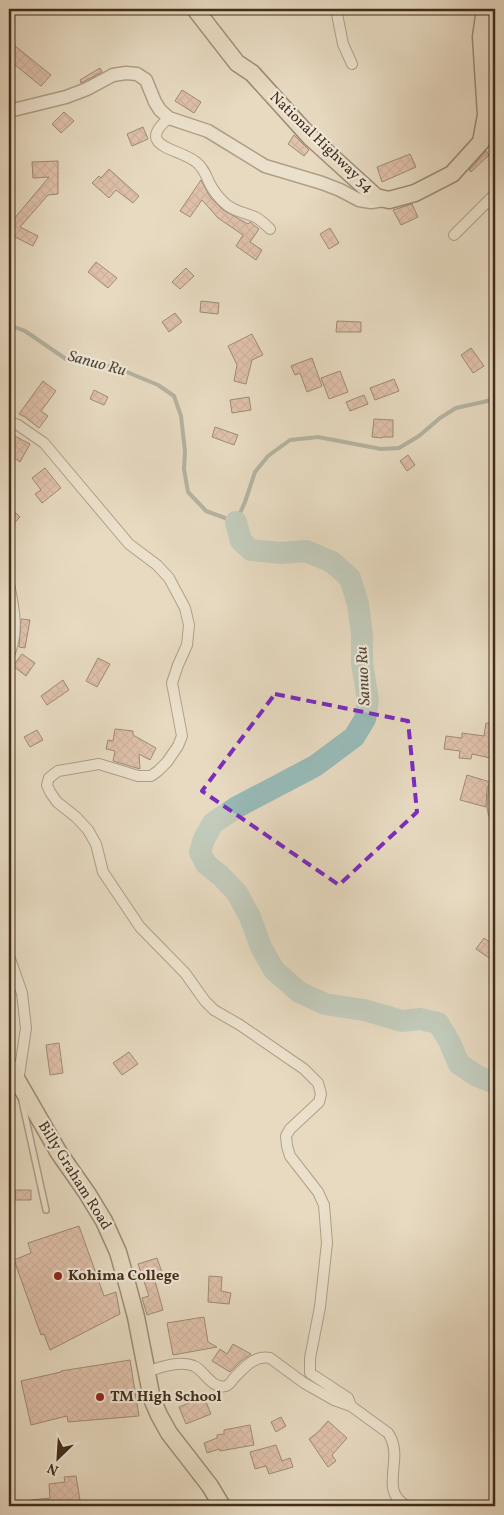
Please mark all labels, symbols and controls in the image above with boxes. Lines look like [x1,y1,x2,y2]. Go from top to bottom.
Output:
street label: National Highway 54 [264,88,378,198]
water label: Sanuo Ru [65,346,129,382]
water label: Sanuo Ru [351,646,377,706]
street label: Billy Graham Road [32,1118,116,1234]
place label: Kohima College [68,1266,180,1287]
marker: Kohima College [52,1270,64,1282]
place label: TM High School [110,1387,222,1408]
marker: TM High School [94,1391,106,1403]
north arrow [32,1432,82,1482]
text: N [45,1458,62,1479]

